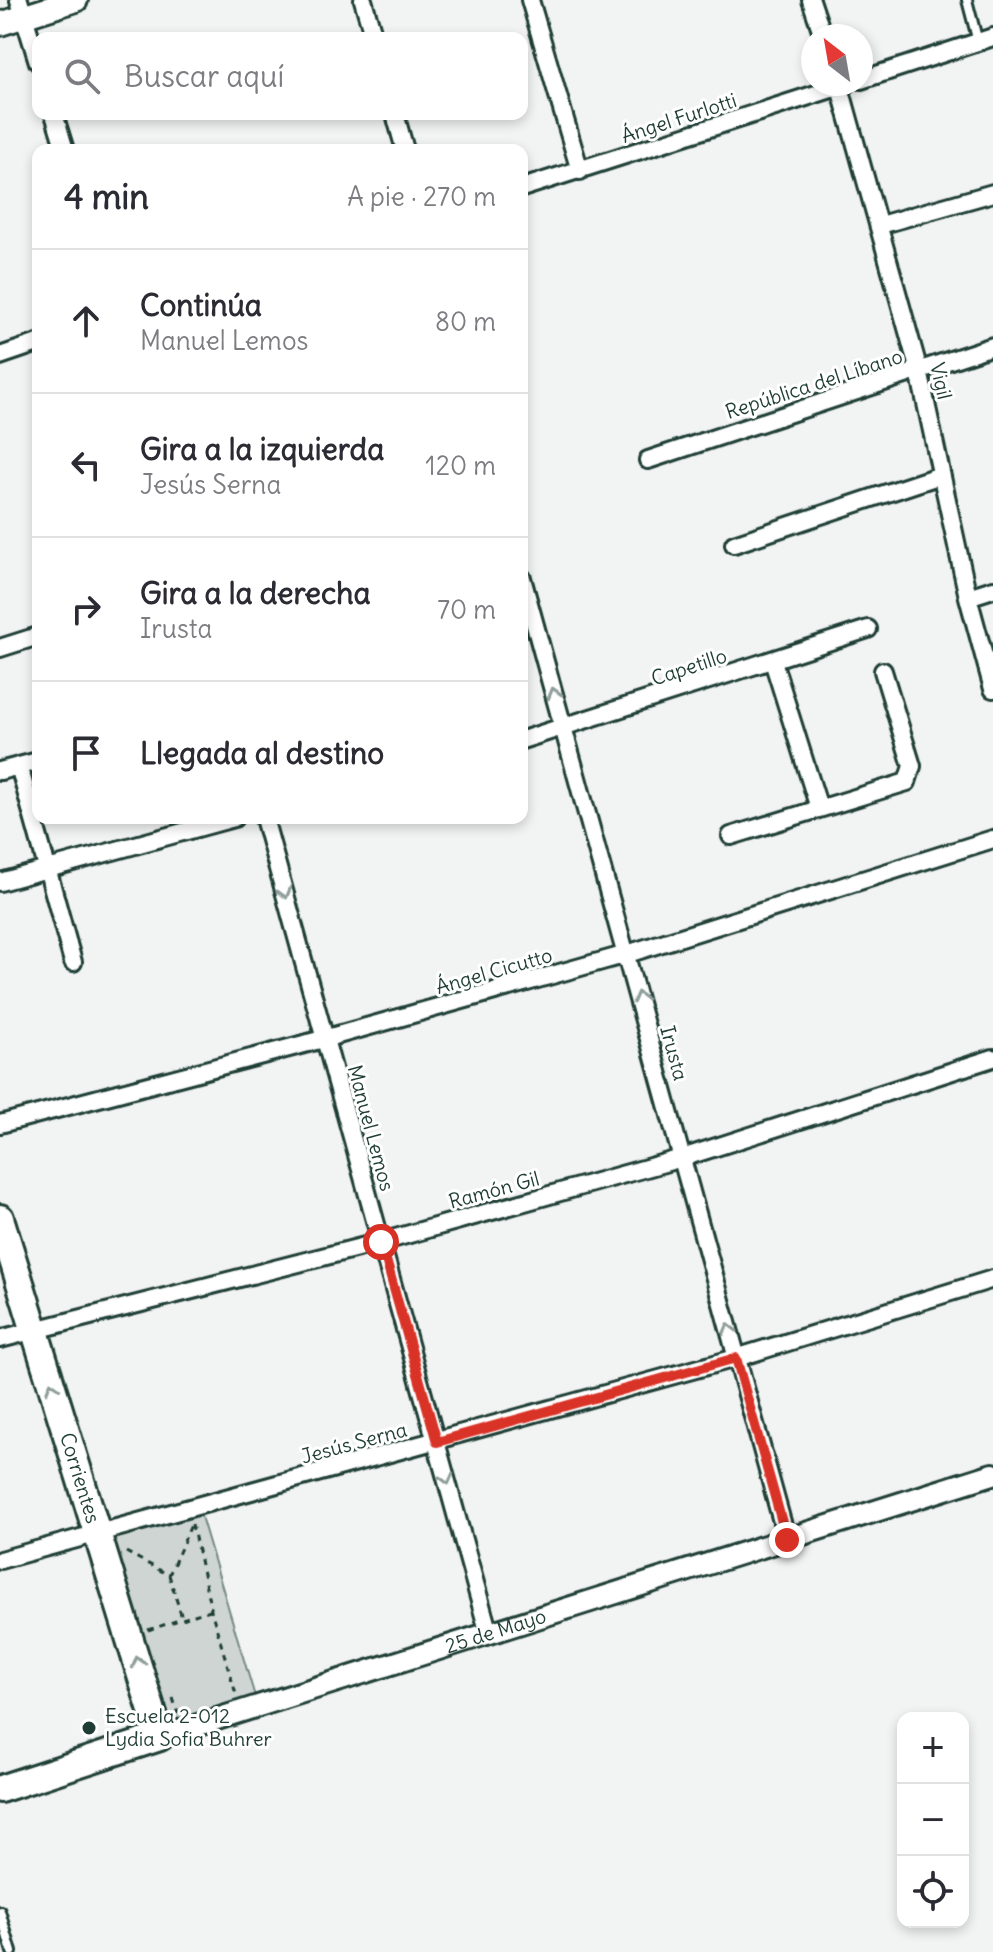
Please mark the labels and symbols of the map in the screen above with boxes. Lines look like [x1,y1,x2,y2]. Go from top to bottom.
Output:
north arrow [801,24,873,96]
street label: Ángel Furlotti [618,87,740,148]
street label: República del Líbano [722,343,906,424]
street label: Vigil [925,360,958,402]
street label: Capetillo [648,643,730,690]
one-way arrow [547,686,563,700]
one-way arrow [276,886,292,899]
street label: Ángel Cicutto [433,942,555,999]
one-way arrow [631,991,648,1005]
street label: Irusta [655,1023,694,1083]
street label: Manuel Lemos [343,1062,400,1194]
street label: Ramón Gil [446,1165,542,1214]
route start [363,1224,399,1260]
one-way arrow [721,1323,738,1337]
one-way arrow [45,1381,61,1394]
street label: Jesús Serna [298,1416,410,1469]
street label: Corrientes [55,1429,106,1526]
one-way arrow [438,1471,454,1485]
route end [769,1522,805,1558]
street label: 25 de Mayo [442,1603,549,1658]
one-way arrow [131,1656,147,1670]
place label: Escuela 2-012 Lydia Sofia Buhrer [105,1703,272,1751]
marker: Escuela 2-012 Lydia Sofia Buhrer [80,1719,98,1737]

